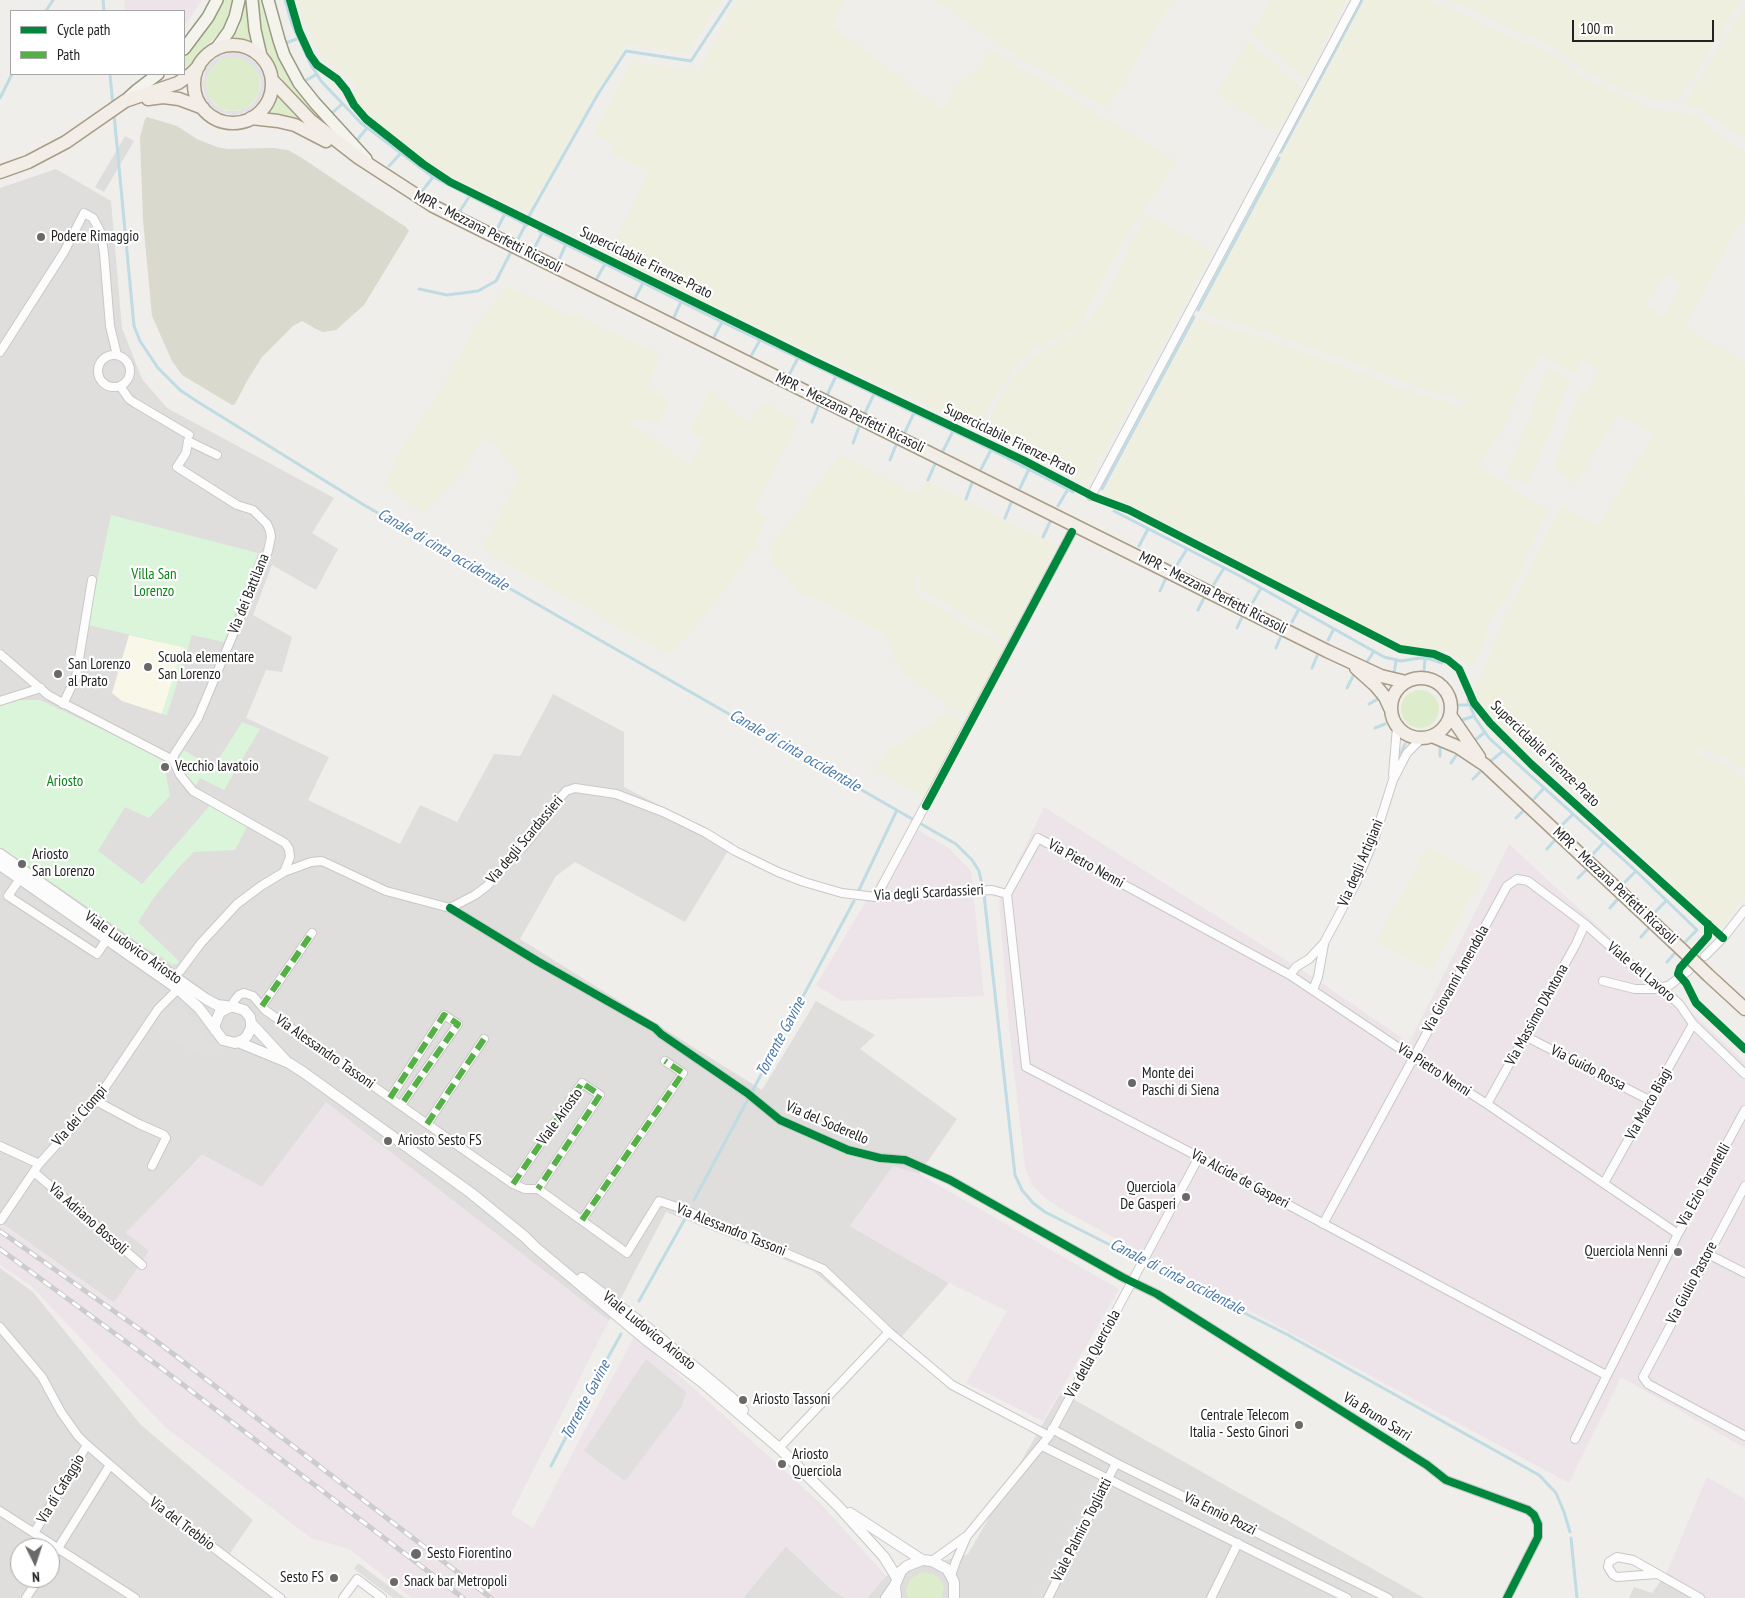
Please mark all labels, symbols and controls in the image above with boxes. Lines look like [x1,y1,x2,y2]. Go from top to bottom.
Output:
legend [10,10,185,75]
scale bar [1575,10,1718,42]
text: 100 m [1580,19,1613,38]
text: Cycle path [57,20,110,39]
text: Path [57,45,80,64]
street label: MPR - Mezzana Perfetti Ricasoli [411,187,565,277]
street label: Superciclabile Firenze-Prato [577,223,715,303]
place label: Podere Rimaggio [51,228,139,246]
marker: Podere Rimaggio [35,231,47,243]
street label: MPR - Mezzana Perfetti Ricasoli [772,369,928,457]
street label: Superciclabile Firenze-Prato [941,400,1079,480]
water label: Canale di cinta occidentale [374,505,512,595]
street label: MPR - Mezzana Perfetti Ricasoli [1136,548,1290,638]
street label: Via dei Battilana [225,551,273,637]
park label: Villa San Lorenzo [131,566,177,601]
place label: Scuola elementare San Lorenzo [158,649,254,684]
place label: San Lorenzo al Prato [68,656,131,691]
marker: Scuola elementare San Lorenzo [142,661,154,673]
marker: San Lorenzo al Prato [52,668,64,680]
street label: Superciclabile Firenze-Prato [1487,697,1603,811]
water label: Canale di cinta occidentale [726,706,864,796]
place label: Vecchio lavatoio [175,758,259,776]
marker: Vecchio lavatoio [159,761,171,773]
park label: Ariosto [47,773,83,791]
street label: Via degli Scardassieri [483,792,567,888]
street label: Via degli Artigiani [1335,817,1387,909]
street label: MPR - Mezzana Perfetti Ricasoli [1549,824,1681,948]
street label: Via Pietro Nenni [1045,836,1127,892]
place label: Ariosto San Lorenzo [32,846,95,881]
marker: Ariosto San Lorenzo [16,858,28,870]
street label: Via degli Scardassieri [874,881,984,905]
street label: Viale Ludovico Ariosto [81,908,185,988]
street label: Via Giovanni Amendola [1419,922,1493,1036]
street label: Viale del Lavoro [1603,938,1679,1006]
street label: Via Massimo D'Antona [1502,961,1572,1069]
water label: Torrente Gavine [752,994,810,1080]
street label: Via Alessandro Tassoni [272,1011,378,1093]
street label: Via Pietro Nenni [1394,1040,1474,1100]
street label: Via Guido Rossa [1547,1041,1629,1095]
place label: Monte dei Paschi di Siena [1142,1065,1219,1100]
street label: Via Marco Biagi [1622,1065,1676,1143]
marker: Monte dei Paschi di Siena [1126,1077,1138,1089]
street label: Via dei Ciompi [49,1082,111,1150]
street label: Viale Ariosto [533,1085,587,1149]
street label: Via del Soderello [783,1098,871,1148]
place label: Ariosto Sesto FS [398,1132,482,1150]
marker: Ariosto Sesto FS [382,1135,394,1147]
street label: Via Ezio Tarantelli [1674,1140,1734,1230]
street label: Via Alcide de Gasperi [1188,1146,1292,1212]
place label: Querciola De Gasperi [1120,1179,1176,1214]
street label: Via Adriano Bossoli [45,1180,131,1258]
marker: Querciola De Gasperi [1180,1191,1192,1203]
street label: Via Alessandro Tassoni [673,1200,789,1260]
water label: Canale di cinta occidentale [1107,1235,1247,1319]
street label: Via Giulio Pastore [1663,1239,1721,1327]
place label: Querciola Nenni [1585,1243,1668,1261]
marker: Querciola Nenni [1672,1246,1684,1258]
street label: Viale Ludovico Ariosto [599,1288,699,1374]
street label: Via della Querciola [1061,1307,1125,1401]
water label: Torrente Gavine [557,1357,615,1443]
street label: Via Bruno Sarri [1339,1389,1415,1445]
place label: Ariosto Tassoni [753,1391,831,1409]
marker: Ariosto Tassoni [737,1394,749,1406]
place label: Centrale Telecom Italia - Sesto Ginori [1189,1407,1289,1442]
marker: Centrale Telecom Italia - Sesto Ginori [1293,1419,1305,1431]
place label: Ariosto Querciola [792,1446,842,1481]
street label: Via di Cafaggio [33,1451,89,1527]
marker: Ariosto Querciola [776,1458,788,1470]
street label: Viale Palmiro Togliatti [1048,1475,1116,1585]
street label: Via Ennio Pozzi [1181,1489,1259,1539]
street label: Via del Trebbio [146,1494,218,1554]
north arrow [10,1538,60,1588]
place label: Sesto Fiorentino [427,1545,512,1563]
marker: Sesto Fiorentino [409,1547,423,1561]
text: N [32,1568,40,1586]
place label: Sesto FS [280,1569,324,1587]
marker: Sesto FS [328,1572,340,1584]
place label: Snack bar Metropoli [404,1573,507,1591]
marker: Snack bar Metropoli [388,1576,400,1588]

